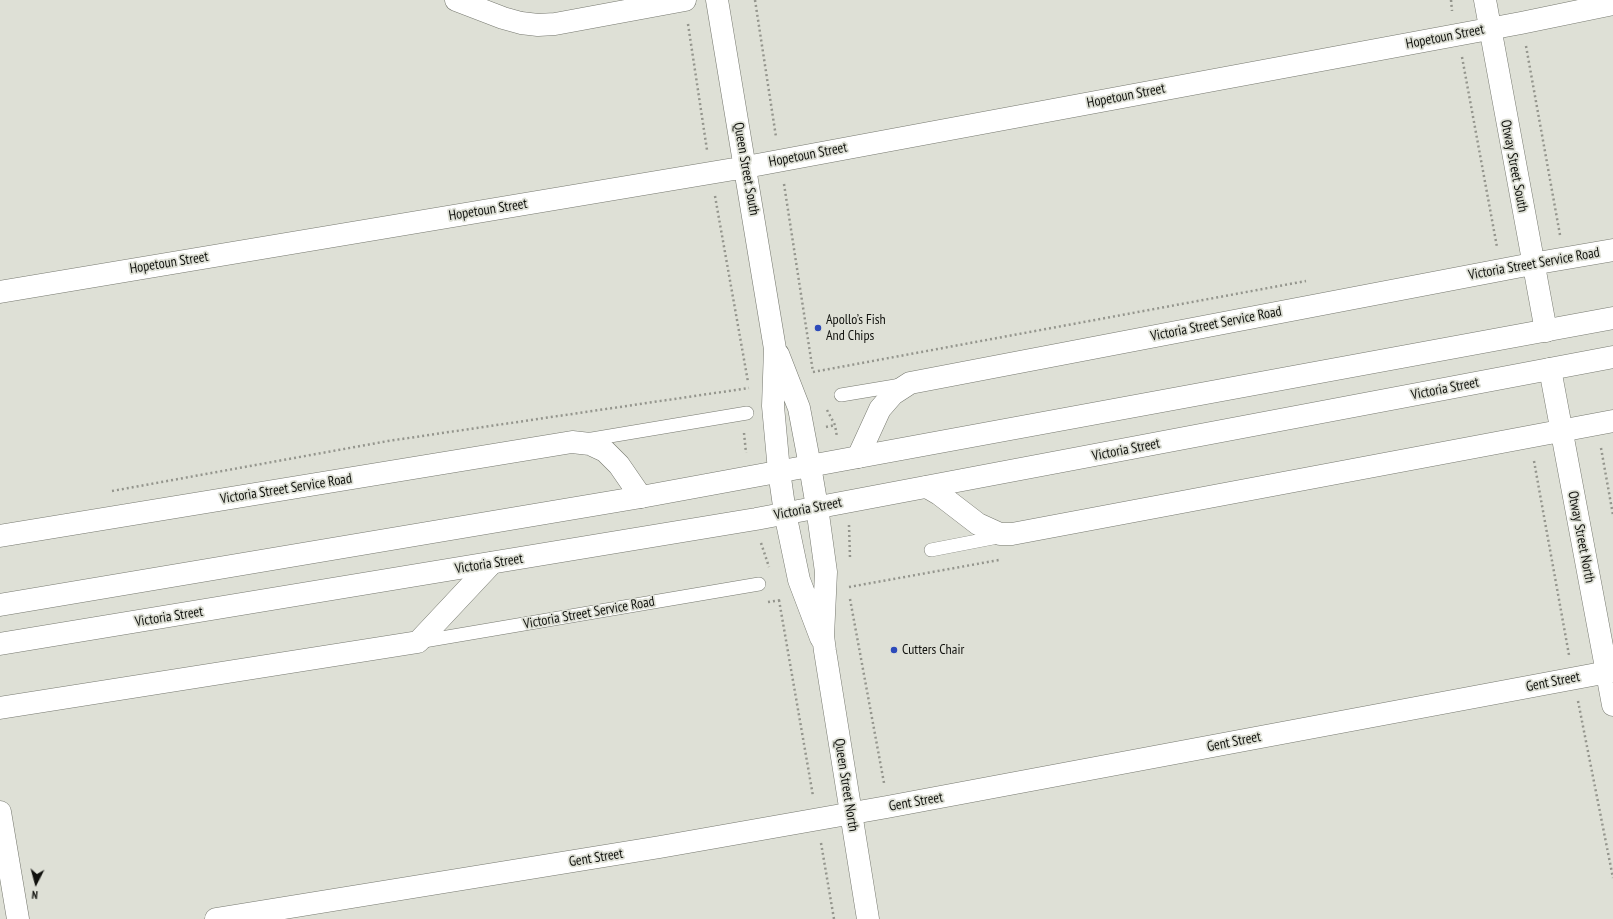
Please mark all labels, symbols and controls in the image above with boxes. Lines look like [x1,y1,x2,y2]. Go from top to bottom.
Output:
street label: Hopetoun Street [1404,21,1486,53]
street label: Hopetoun Street [1085,80,1167,112]
street label: Otway Street South [1497,118,1531,214]
street label: Queen Street South [730,121,762,217]
street label: Hopetoun Street [767,139,849,171]
street label: Hopetoun Street [447,195,529,225]
street label: Victoria Street Service Road [1467,244,1601,284]
street label: Hopetoun Street [128,248,210,278]
street label: Victoria Street Service Road [1149,303,1283,345]
place label: Apollo’s Fish And Chips [826,312,886,344]
marker: Apollo’s Fish And Chips [813,323,823,333]
street label: Victoria Street [1410,374,1480,404]
street label: Victoria Street [1091,435,1161,465]
street label: Victoria Street Service Road [219,470,353,508]
street label: Otway Street North [1564,490,1598,584]
street label: Victoria Street [773,494,843,524]
street label: Victoria Street [454,550,524,578]
street label: Victoria Street Service Road [522,593,656,633]
street label: Victoria Street [134,603,204,631]
place label: Cutters Chair [902,642,964,658]
marker: Cutters Chair [889,645,899,655]
street label: Gent Street [1525,669,1581,695]
street label: Gent Street [1206,729,1262,755]
street label: Queen Street North [830,737,862,833]
street label: Gent Street [888,789,944,815]
street label: Gent Street [568,845,624,871]
north arrow [16,863,56,903]
text: N [31,888,38,902]

